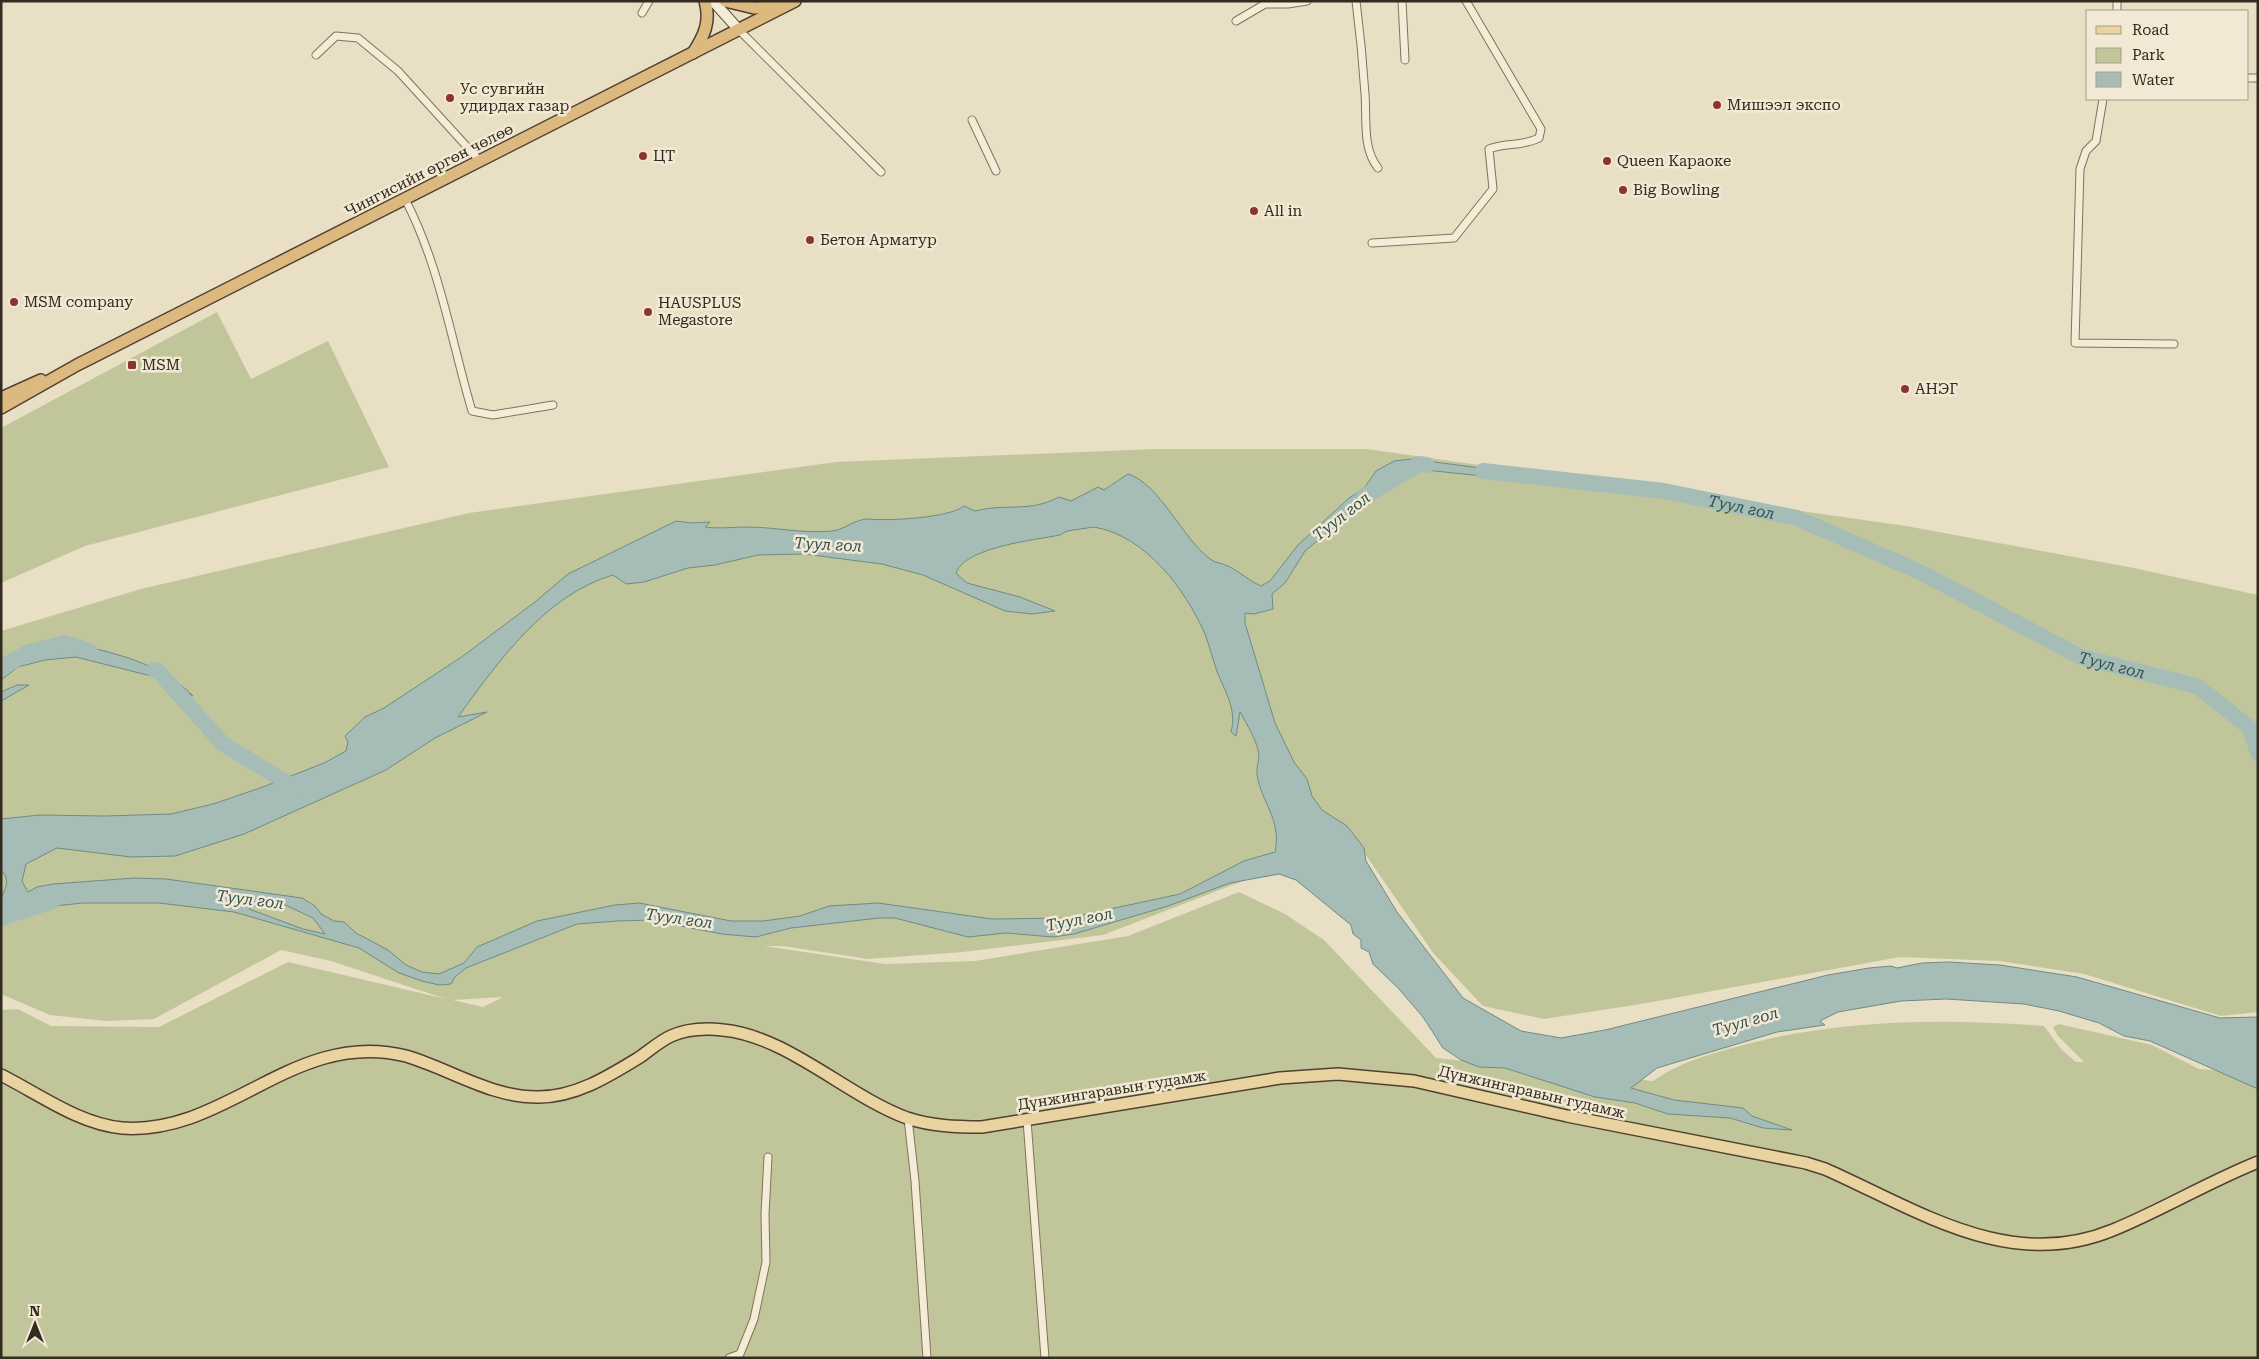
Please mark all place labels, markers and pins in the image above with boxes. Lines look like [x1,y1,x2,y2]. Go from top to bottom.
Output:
place label: Ус сувгийн удирдах газар [460,80,569,115]
marker: Ус сувгийн удирдах газар [444,92,456,104]
place label: Мишээл экспо [1727,96,1841,114]
marker: Мишээл экспо [1711,99,1723,111]
place label: ЦТ [653,147,675,165]
marker: ЦТ [637,150,649,162]
place label: Queen Караоке [1617,152,1731,170]
marker: Queen Караоке [1601,155,1613,167]
place label: Big Bowling [1633,181,1720,199]
marker: Big Bowling [1617,184,1629,196]
place label: All in [1264,202,1303,220]
marker: All in [1248,205,1260,217]
place label: Бетон Арматур [820,231,937,249]
marker: Бетон Арматур [804,234,816,246]
place label: MSM company [24,293,133,311]
place label: HAUSPLUS Megastore [658,294,741,329]
marker: MSM company [8,296,20,308]
marker: HAUSPLUS Megastore [642,306,654,318]
place label: MSM [142,356,180,374]
marker: MSM [126,359,138,371]
place label: АНЭГ [1915,380,1958,398]
marker: АНЭГ [1899,383,1911,395]

